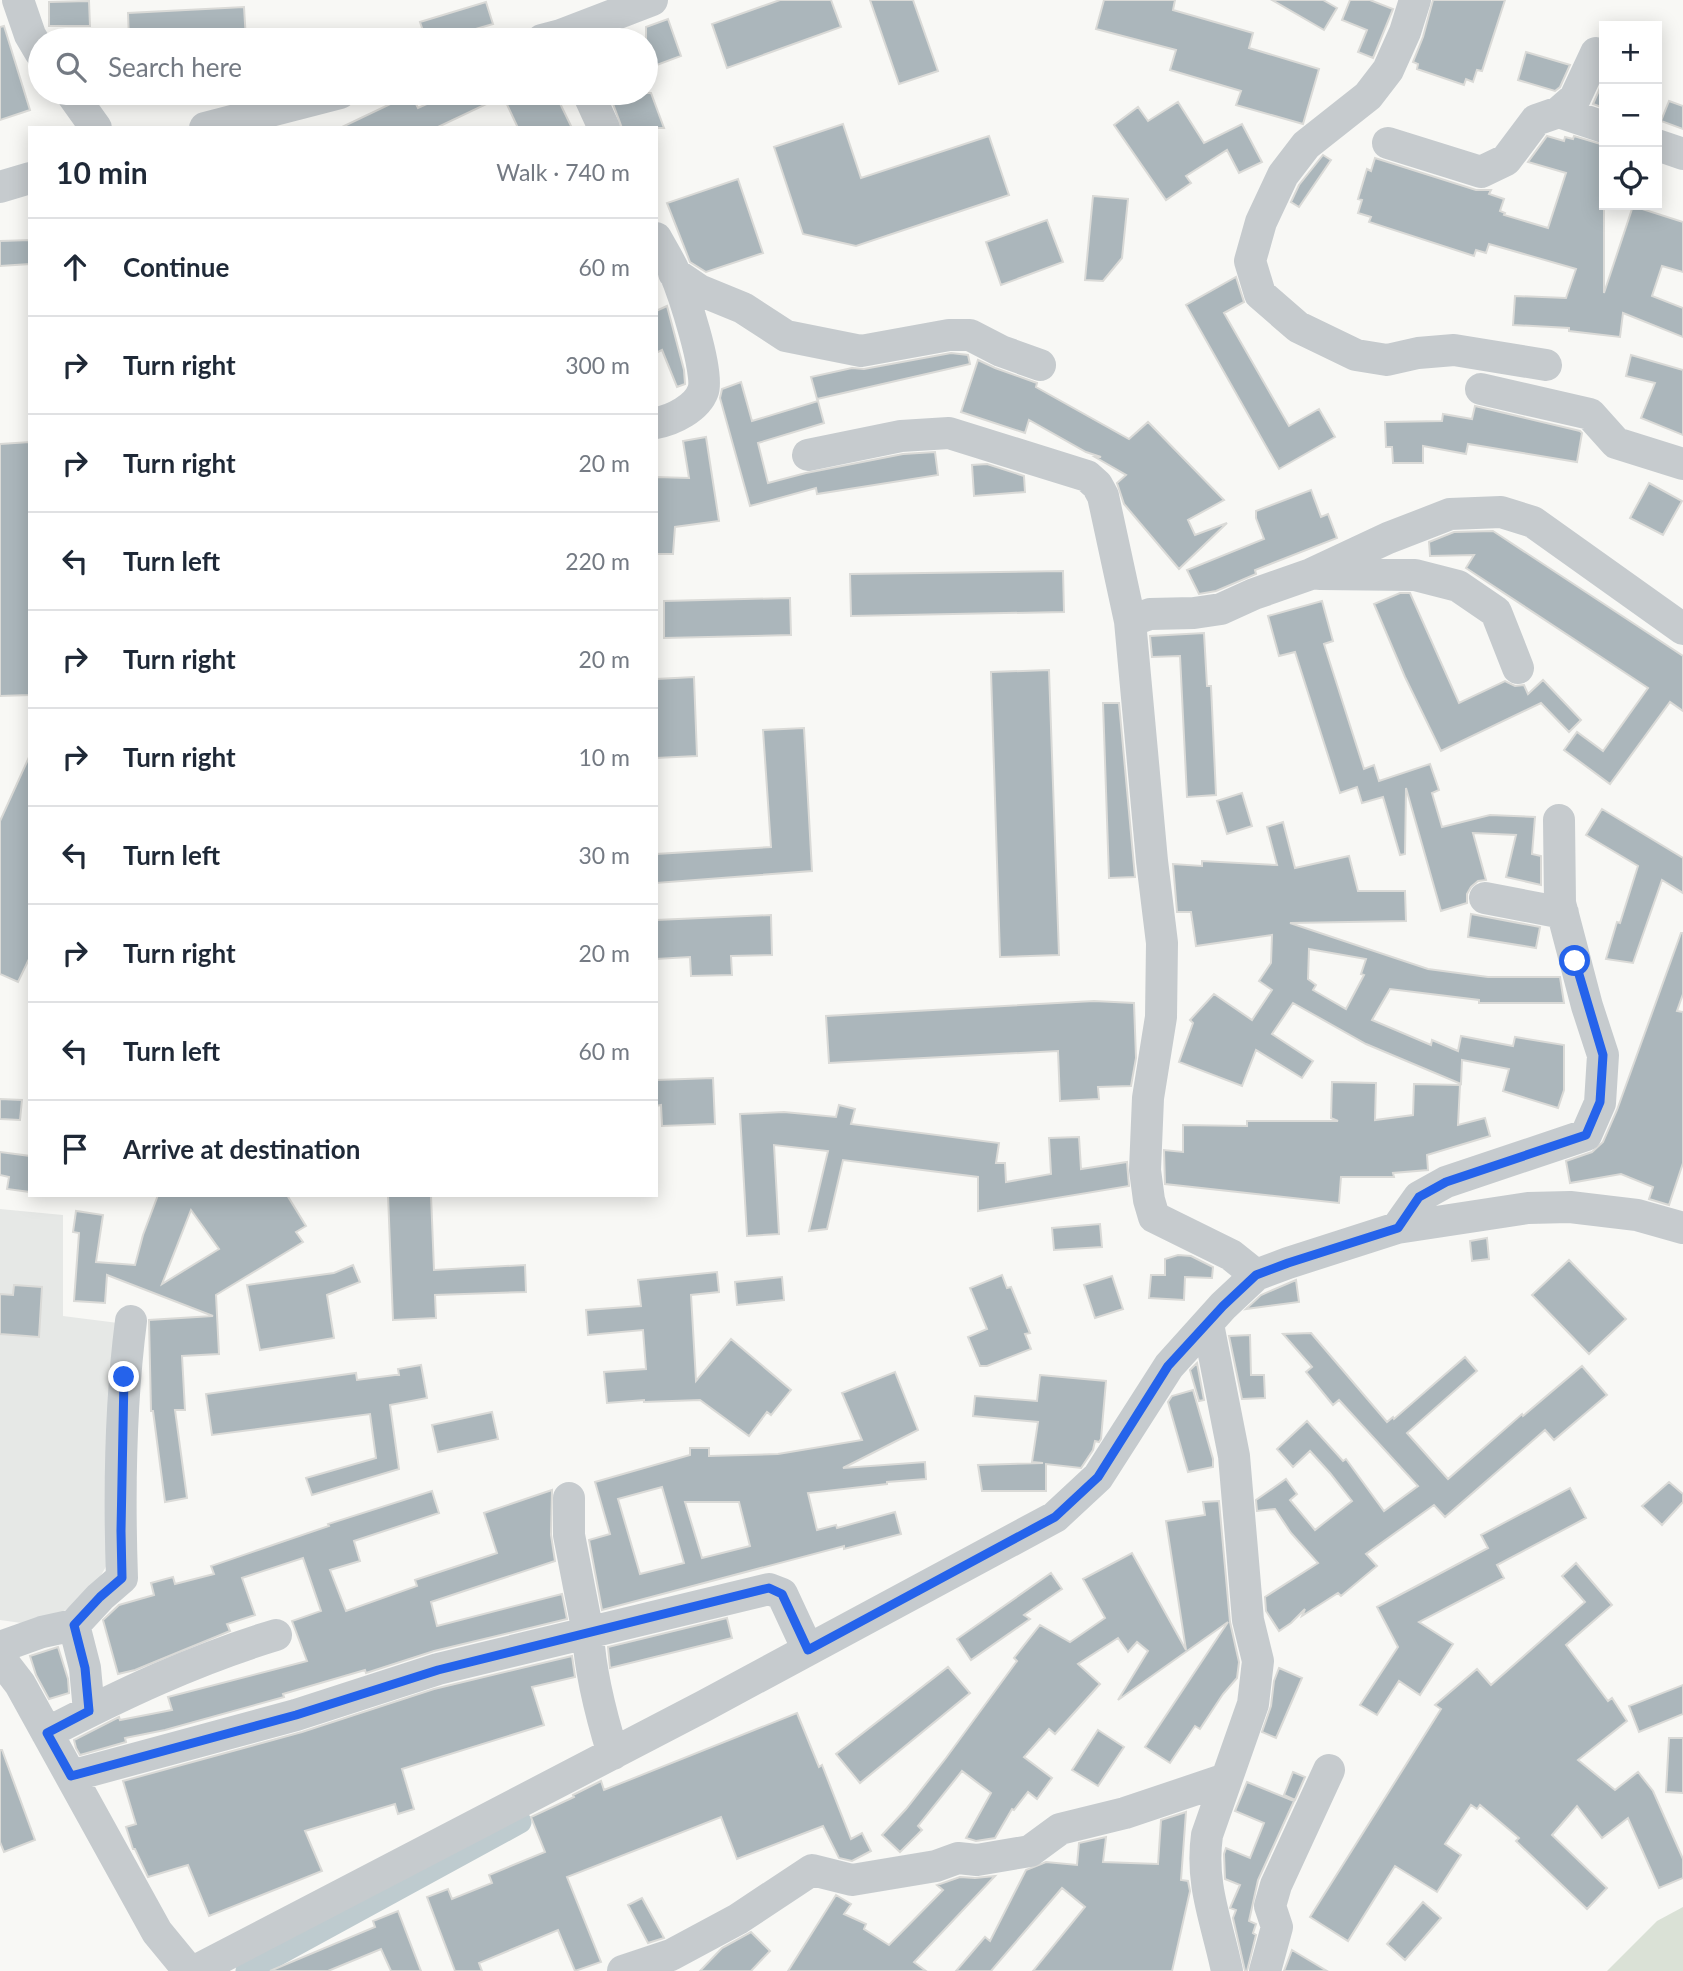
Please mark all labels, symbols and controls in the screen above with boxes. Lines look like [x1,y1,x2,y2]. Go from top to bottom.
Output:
map controls [1599,21,1662,210]
button: + [1599,21,1662,84]
search box [28,28,658,105]
icon: search [52,48,90,86]
text: Search here [108,51,242,83]
button: − [1599,84,1662,147]
button: locate [1599,147,1662,210]
text: 10 min [56,154,148,190]
text: Walk · 740 m [496,158,630,186]
icon: ahead [56,248,94,286]
text: Continue [123,251,229,283]
text: 60 m [579,253,630,281]
icon: right [56,346,94,384]
text: Turn right [123,349,236,381]
text: 300 m [565,351,630,379]
icon: right [56,444,94,482]
text: Turn right [123,447,236,479]
text: 20 m [579,449,630,477]
icon: left [56,542,94,580]
text: Turn left [123,545,220,577]
text: 220 m [565,547,630,575]
icon: right [56,640,94,678]
text: Turn right [123,643,236,675]
text: 20 m [579,645,630,673]
icon: right [56,738,94,776]
text: Turn right [123,741,236,773]
text: 10 m [579,743,630,771]
icon: left [56,836,94,874]
text: Turn left [123,839,220,871]
text: 30 m [579,841,630,869]
icon: right [56,934,94,972]
text: Turn right [123,937,236,969]
text: 20 m [579,939,630,967]
route start [1559,945,1590,976]
icon: left [56,1032,94,1070]
text: Turn left [123,1035,220,1067]
text: 60 m [579,1037,630,1065]
icon: arrive [56,1130,94,1168]
text: Arrive at destination [123,1133,360,1165]
route end [108,1361,139,1392]

